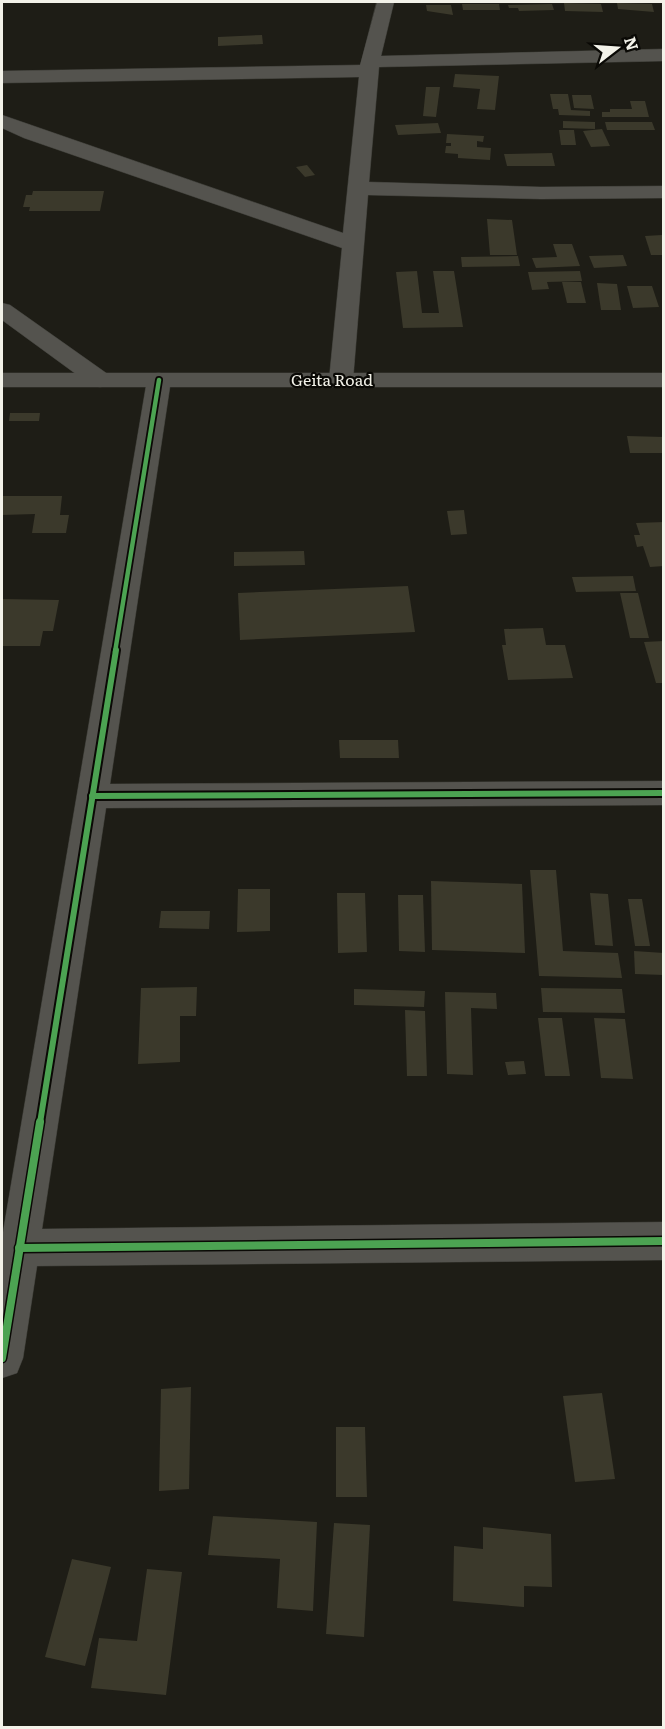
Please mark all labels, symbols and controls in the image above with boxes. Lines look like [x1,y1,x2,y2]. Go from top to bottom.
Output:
north arrow [587,18,647,78]
text: N [619,33,646,53]
street label: Geita Road [291,367,373,391]

